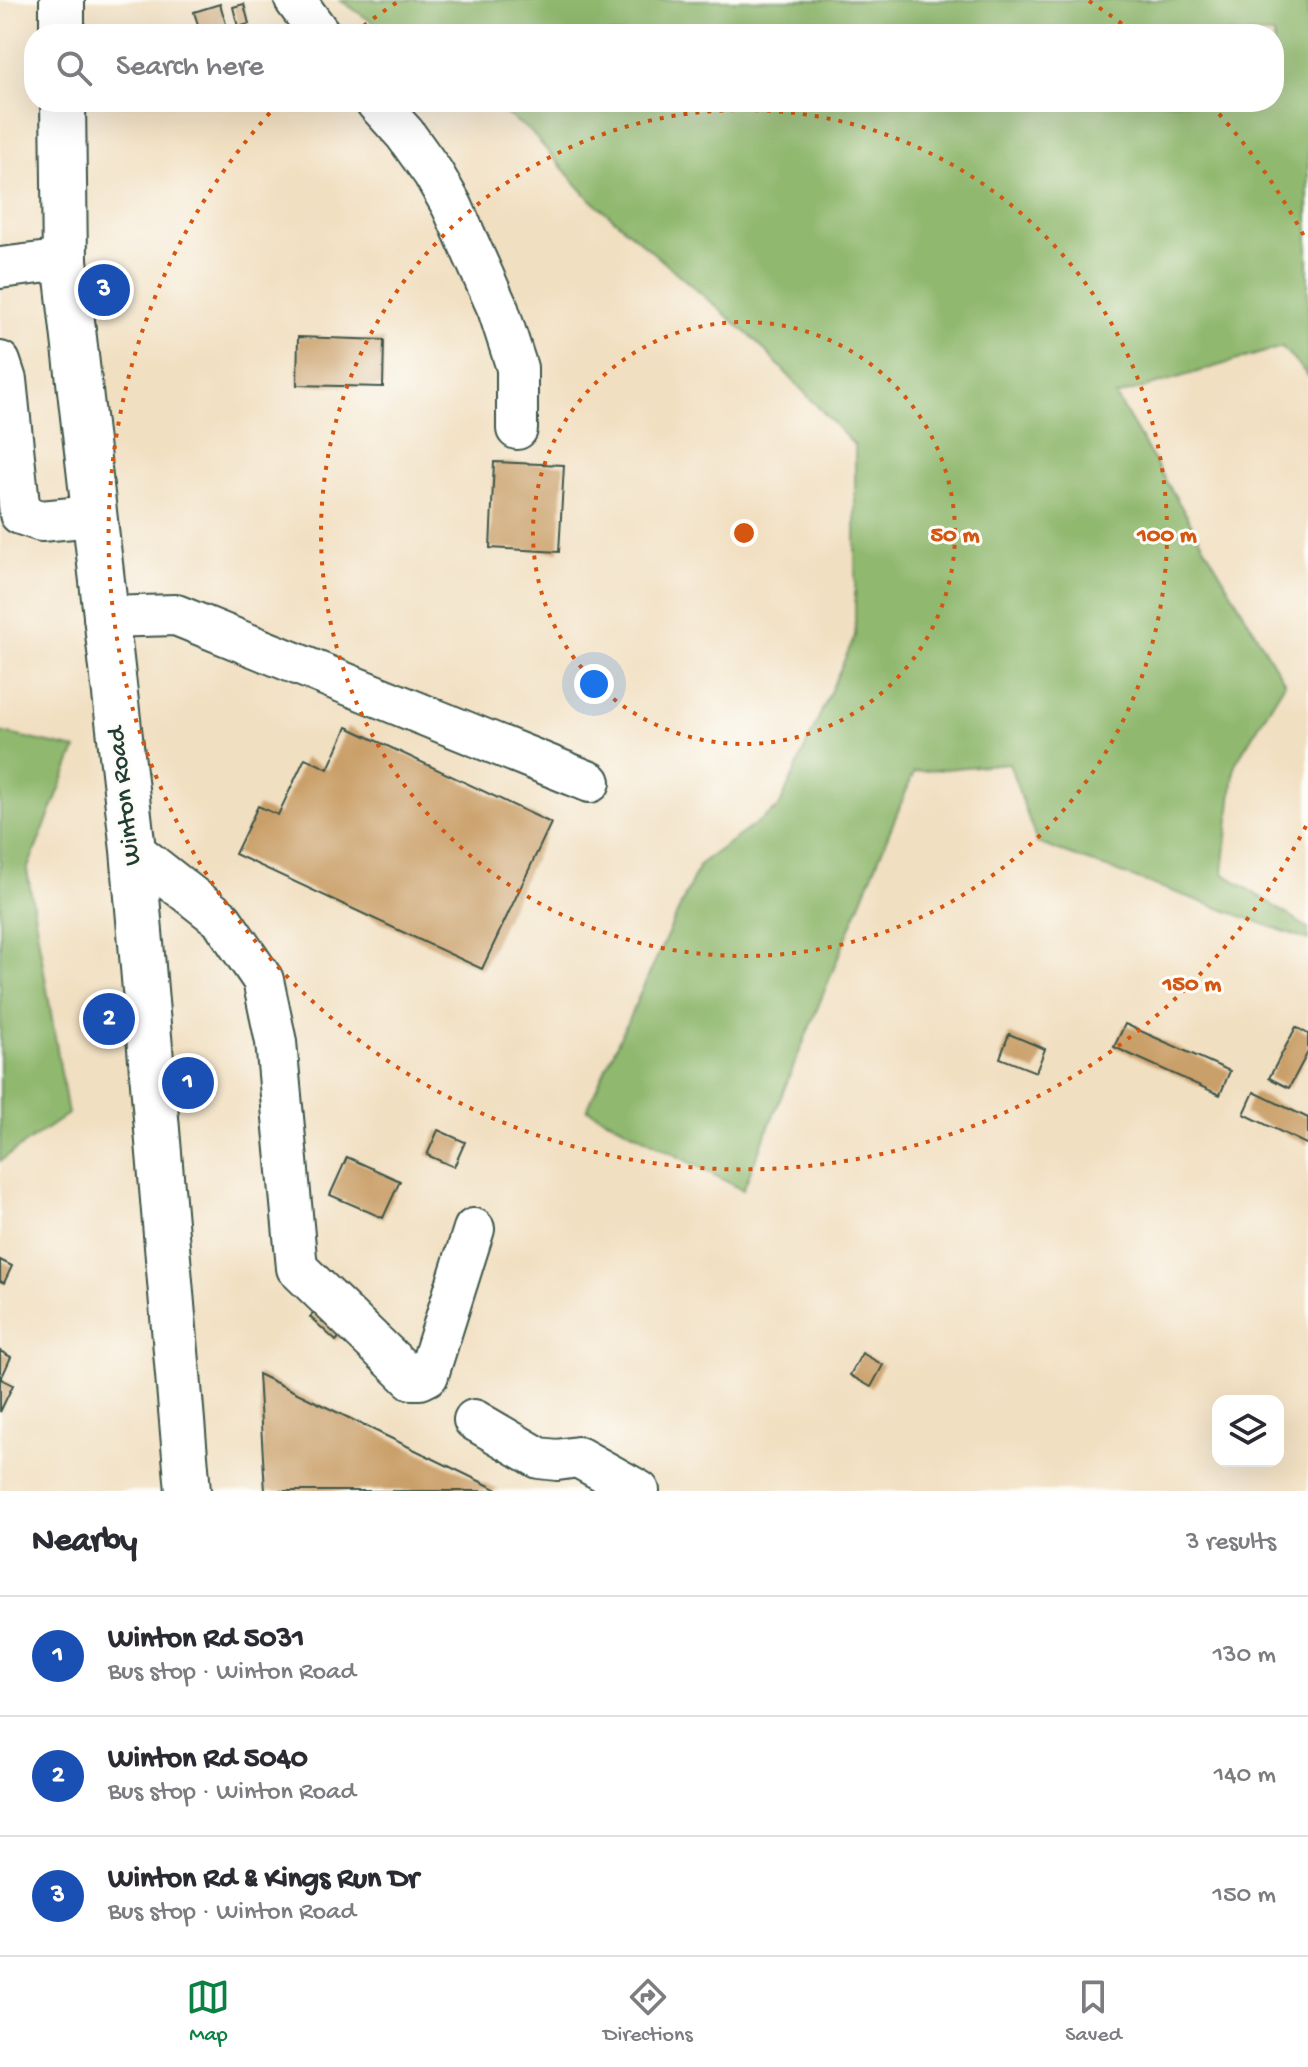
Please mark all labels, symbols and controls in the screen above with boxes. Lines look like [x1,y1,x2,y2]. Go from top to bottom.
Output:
search box [24,24,1284,112]
icon: search [52,46,96,90]
text: Search here [116,51,264,86]
pin: 3 [78,260,130,320]
centre of rings [730,519,758,547]
text: 50 m [931,522,979,551]
text: 100 m [1136,522,1197,551]
your location [574,664,614,704]
street label: Winton Road [102,723,150,867]
text: 150 m [1162,971,1221,1000]
pin: 2 [83,989,135,1049]
pin: 1 [162,1053,214,1113]
map controls [1212,1395,1284,1467]
button: layers [1212,1395,1284,1467]
text: Nearby [32,1523,137,1563]
text: 3 results [1186,1528,1276,1559]
text: Winton Rd 5031 [108,1623,304,1658]
text: 1 [53,1641,63,1672]
text: 130 m [1213,1641,1276,1672]
text: Bus stop · Winton Road [108,1658,356,1689]
text: Winton Rd 5040 [108,1743,308,1778]
text: 2 [52,1761,64,1792]
text: 140 m [1214,1761,1276,1792]
text: Bus stop · Winton Road [108,1778,356,1809]
text: Winton Rd & Kings Run Dr [108,1863,419,1898]
text: 3 [51,1881,65,1912]
text: 150 m [1212,1881,1276,1912]
text: Bus stop · Winton Road [108,1898,356,1929]
tab: Map [186,1975,230,2049]
tab: Directions [603,1975,693,2049]
tab: Saved [1065,1975,1122,2049]

